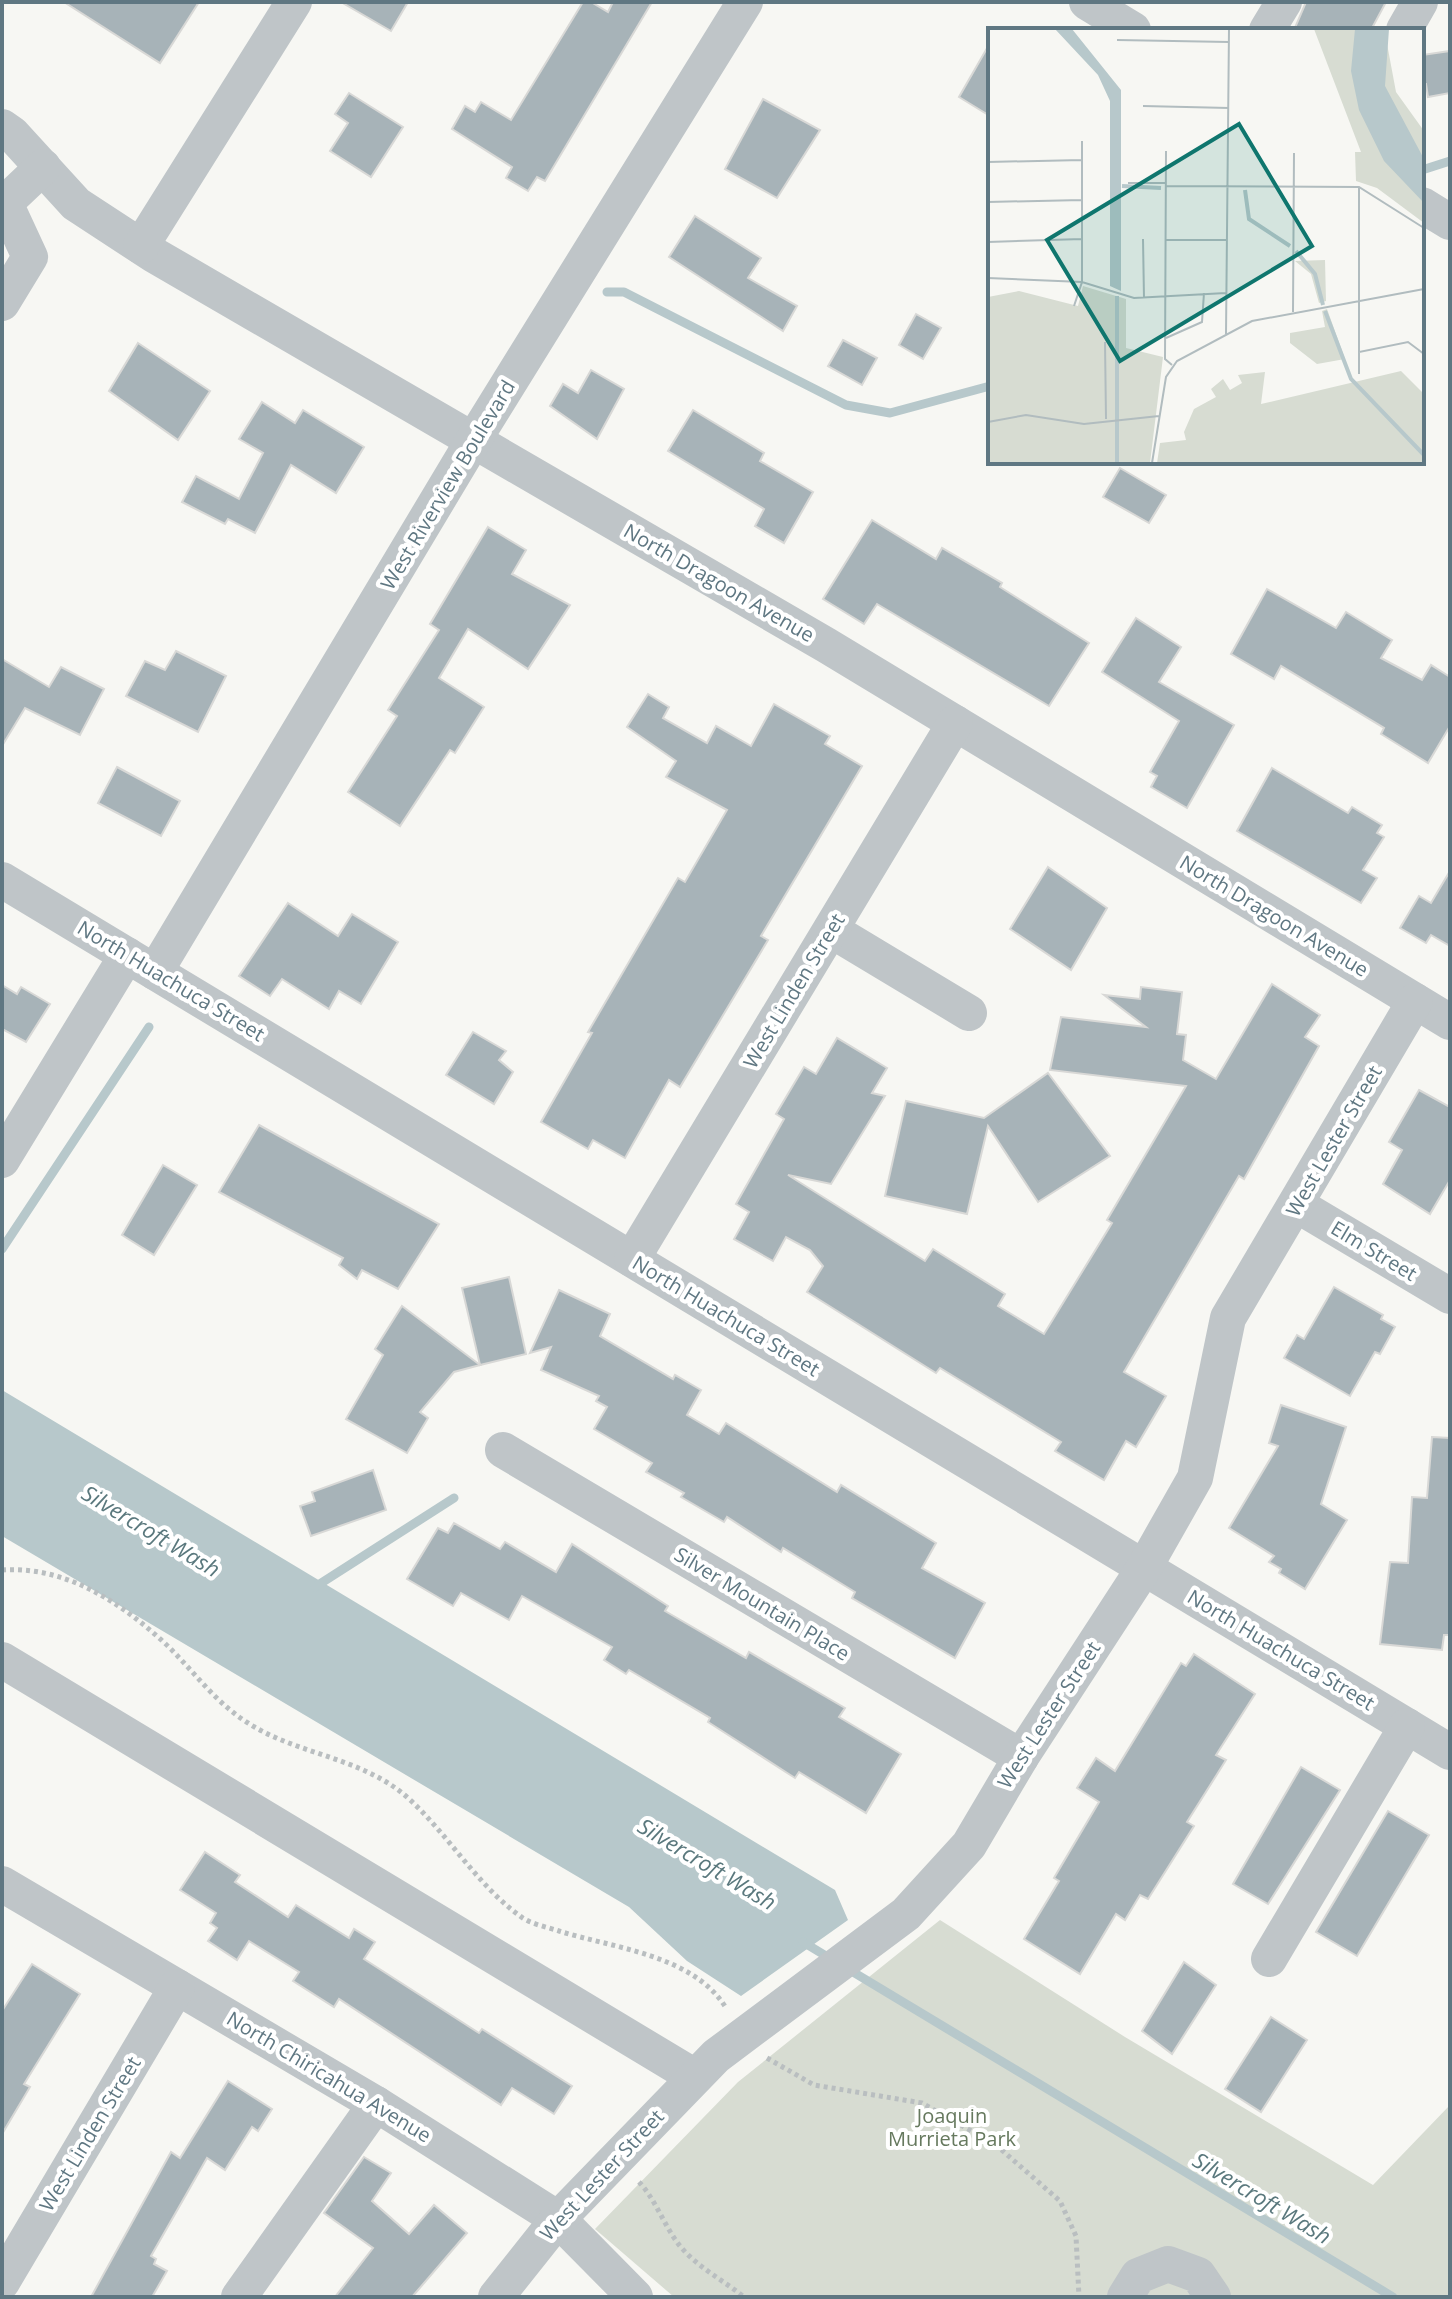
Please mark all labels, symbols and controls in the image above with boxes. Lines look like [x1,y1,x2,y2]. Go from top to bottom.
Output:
inset map [988,28,1424,464]
street label: West Riverview Boulevard [374,375,521,595]
street label: North Dragoon Avenue [619,517,819,648]
street label: North Dragoon Avenue [1175,848,1374,983]
street label: West Linden Street [737,908,850,1073]
street label: North Huachuca Street [73,914,270,1047]
street label: West Lester Street [1279,1060,1388,1221]
street label: Elm Street [1326,1214,1422,1287]
street label: North Huachuca Street [628,1249,825,1382]
water label: Silvercroft Wash [77,1477,226,1583]
street label: Silver Mountain Place [670,1541,855,1667]
street label: North Huachuca Street [1183,1583,1380,1716]
street label: West Lester Street [991,1636,1106,1794]
water label: Silvercroft Wash [633,1810,782,1916]
street label: North Chiricahua Avenue [222,2005,437,2148]
street label: West Linden Street [33,2051,146,2216]
park label: Joaquin Murrieta Park [888,2102,1017,2152]
street label: West Lester Street [534,2103,670,2246]
water label: Silvercroft Wash [1188,2144,1337,2250]

